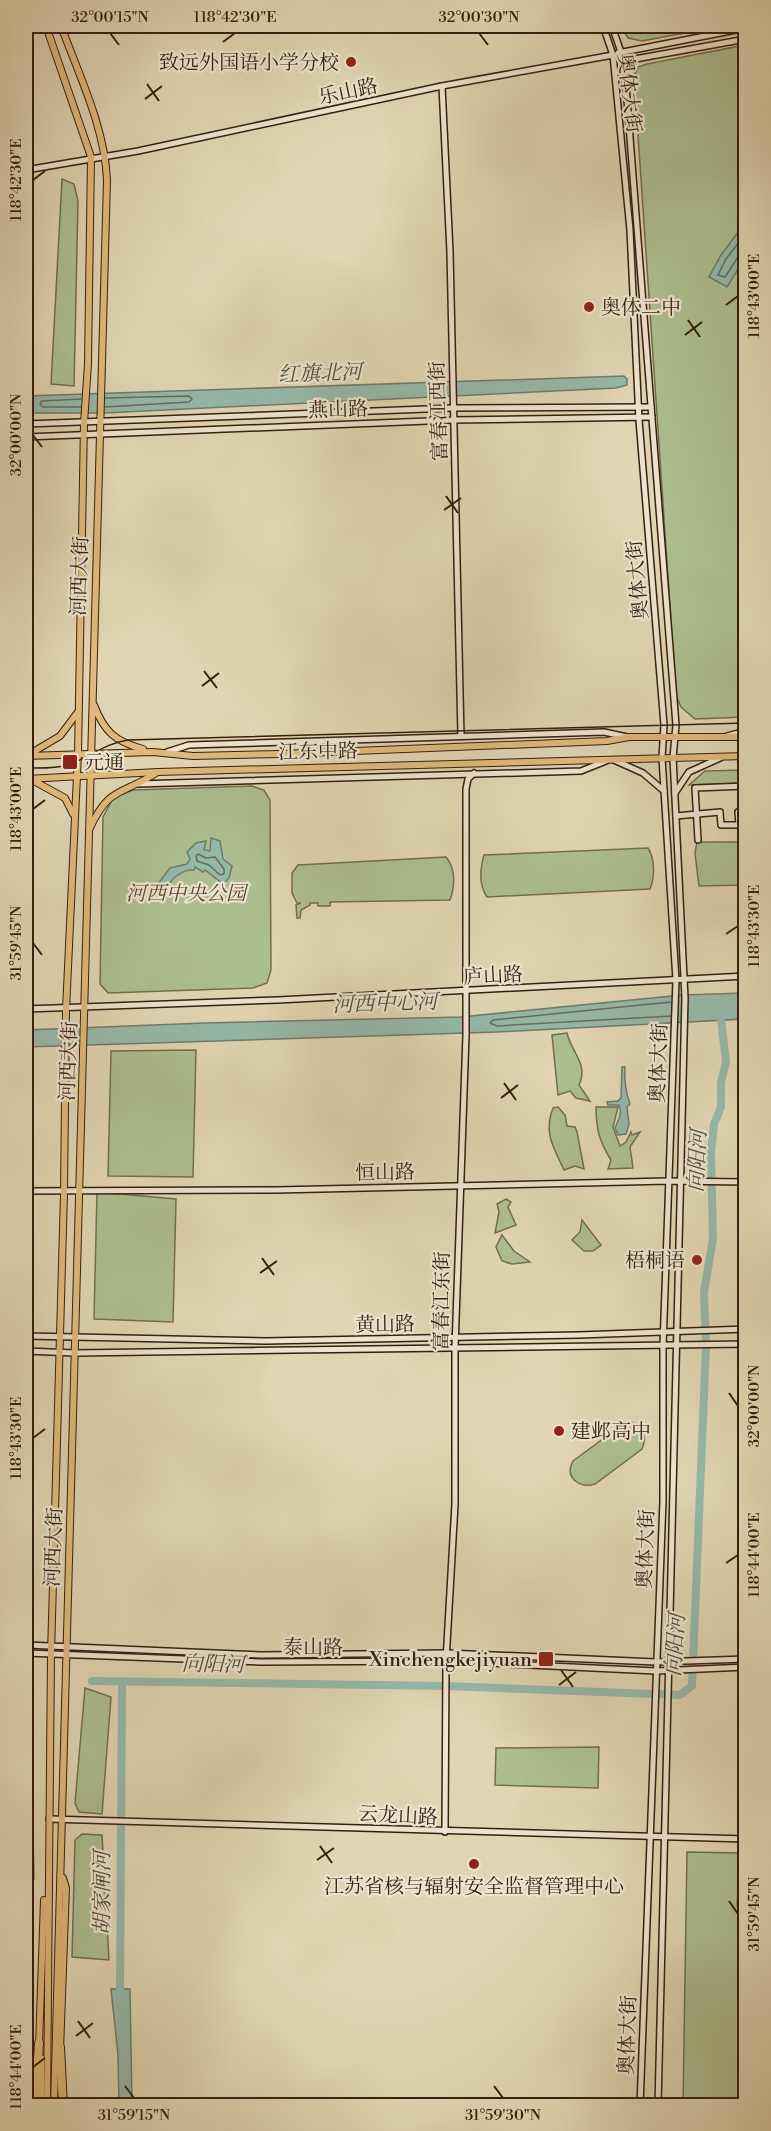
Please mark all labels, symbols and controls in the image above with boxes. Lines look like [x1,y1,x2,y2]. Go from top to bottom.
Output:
text: 32°00'15"N [71,8,149,27]
text: 118°42'30"E [193,8,277,27]
text: 32°00'30"N [439,8,519,27]
place label: 致远外国语小学分校 [159,51,339,76]
street label: 奥体大街 [611,52,646,134]
marker: 致远外国语小学分校 [344,55,358,69]
street label: 乐山路 [316,74,380,111]
text: 118°42'30"E [7,138,26,222]
text: 118°43'00"E [745,254,764,338]
place label: 奥体二中 [601,296,681,321]
marker: 奥体二中 [582,300,596,314]
water label: 红旗北河 [278,359,366,388]
street label: 富春江西街 [425,361,454,461]
text: 32°00'00"N [7,394,26,476]
street label: 燕山路 [308,397,368,424]
street label: 河西大街 [67,536,94,616]
street label: 奥体大街 [623,539,654,621]
street label: 江东中路 [278,739,358,766]
place label: 元通 [84,751,124,776]
marker: 元通 [61,753,79,771]
text: 118°43'00"E [7,767,26,851]
park label: 河西中央公园 [126,882,249,907]
text: 118°43'30"E [745,885,764,967]
text: 31°59'45"N [7,906,26,980]
street label: 庐山路 [462,962,524,991]
water label: 河西中心河 [332,989,442,1019]
street label: 河西大街 [56,1021,83,1101]
street label: 奥体大街 [646,1023,673,1103]
water label: 向阳河 [683,1125,713,1193]
street label: 恒山路 [355,1160,415,1187]
place label: 梧桐语 [625,1249,685,1274]
street label: 富春江东街 [429,1251,456,1351]
marker: 梧桐语 [690,1253,704,1267]
street label: 黄山路 [355,1312,415,1339]
text: 32°00'00"N [745,1365,764,1447]
text: 118°43'30"E [7,1397,26,1479]
place label: 建邺高中 [571,1420,651,1445]
marker: 建邺高中 [552,1424,566,1438]
street label: 河西大街 [41,1507,68,1587]
street label: 奥体大街 [633,1509,660,1589]
text: 118°44'00"E [745,1512,764,1598]
water label: 向阳河 [661,1609,691,1677]
street label: 泰山路 [283,1636,343,1661]
place label: Xinchengkejiyuan [368,1648,532,1673]
marker: Xinchengkejiyuan [537,1650,555,1668]
water label: 向阳河 [181,1651,249,1679]
street label: 云龙山路 [357,1802,439,1831]
water label: 胡家闸河 [90,1847,116,1935]
marker: 江苏省核与辐射安全监督管理中心 [467,1857,481,1871]
place label: 江苏省核与辐射安全监督管理中心 [324,1875,624,1900]
text: 31°59'45"N [745,1877,764,1951]
street label: 奥体大街 [615,1995,642,2075]
text: 118°44'00"E [7,2024,26,2110]
text: 31°59'15"N [98,2106,170,2125]
text: 31°59'30"N [465,2106,541,2125]

